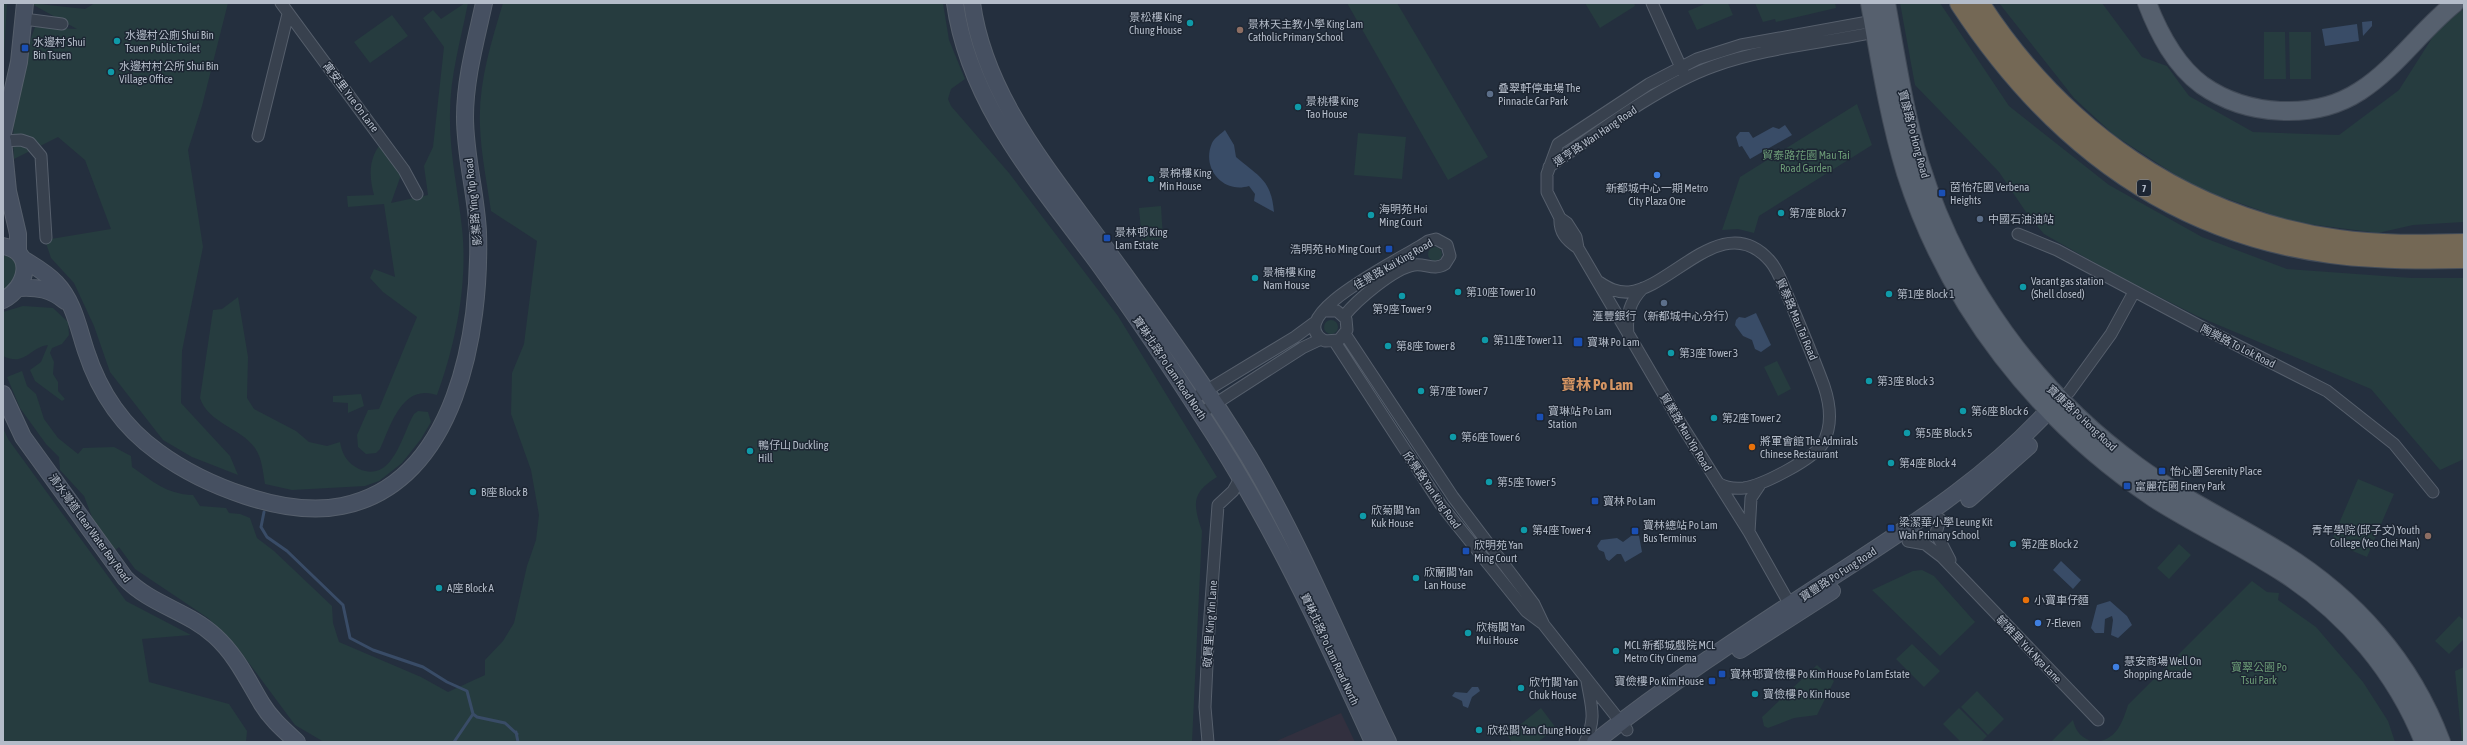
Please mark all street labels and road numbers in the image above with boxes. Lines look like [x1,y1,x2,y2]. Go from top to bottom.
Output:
street label: 寓安里 Yue On Lane [321,60,381,134]
street label: 寶康路 Po Hong Road [1896,89,1932,179]
street label: 運亨路 Wan Hang Road [1551,104,1639,168]
street label: 影業路 Ying Yip Road [462,158,484,246]
road number: 7 [2137,180,2151,196]
street label: 佳景路 Kai King Road [1351,236,1435,292]
street label: 貿泰路 Mau Tai Road [1774,276,1820,362]
street label: 寶琳北路 Po Lam Road North [1131,314,1209,422]
street label: 陶樂路 To Lok Road [2199,322,2277,370]
street label: 寶康路 Po Hong Road [2045,383,2119,453]
street label: 貿業路 Mau Yip Road [1658,391,1714,473]
street label: 欣景路 Yan King Road [1401,449,1463,531]
street label: 清水灣道 Clear Water Bay Road [47,471,133,585]
street label: 寶豐路 Po Fung Road [1798,545,1878,603]
street label: 敬賢里 King Yin Lane [1201,580,1219,668]
street label: 寶琳北路 Po Lam Road North [1299,591,1361,707]
street label: 毓雅里 Yuk Nga Lane [1994,613,2064,685]

